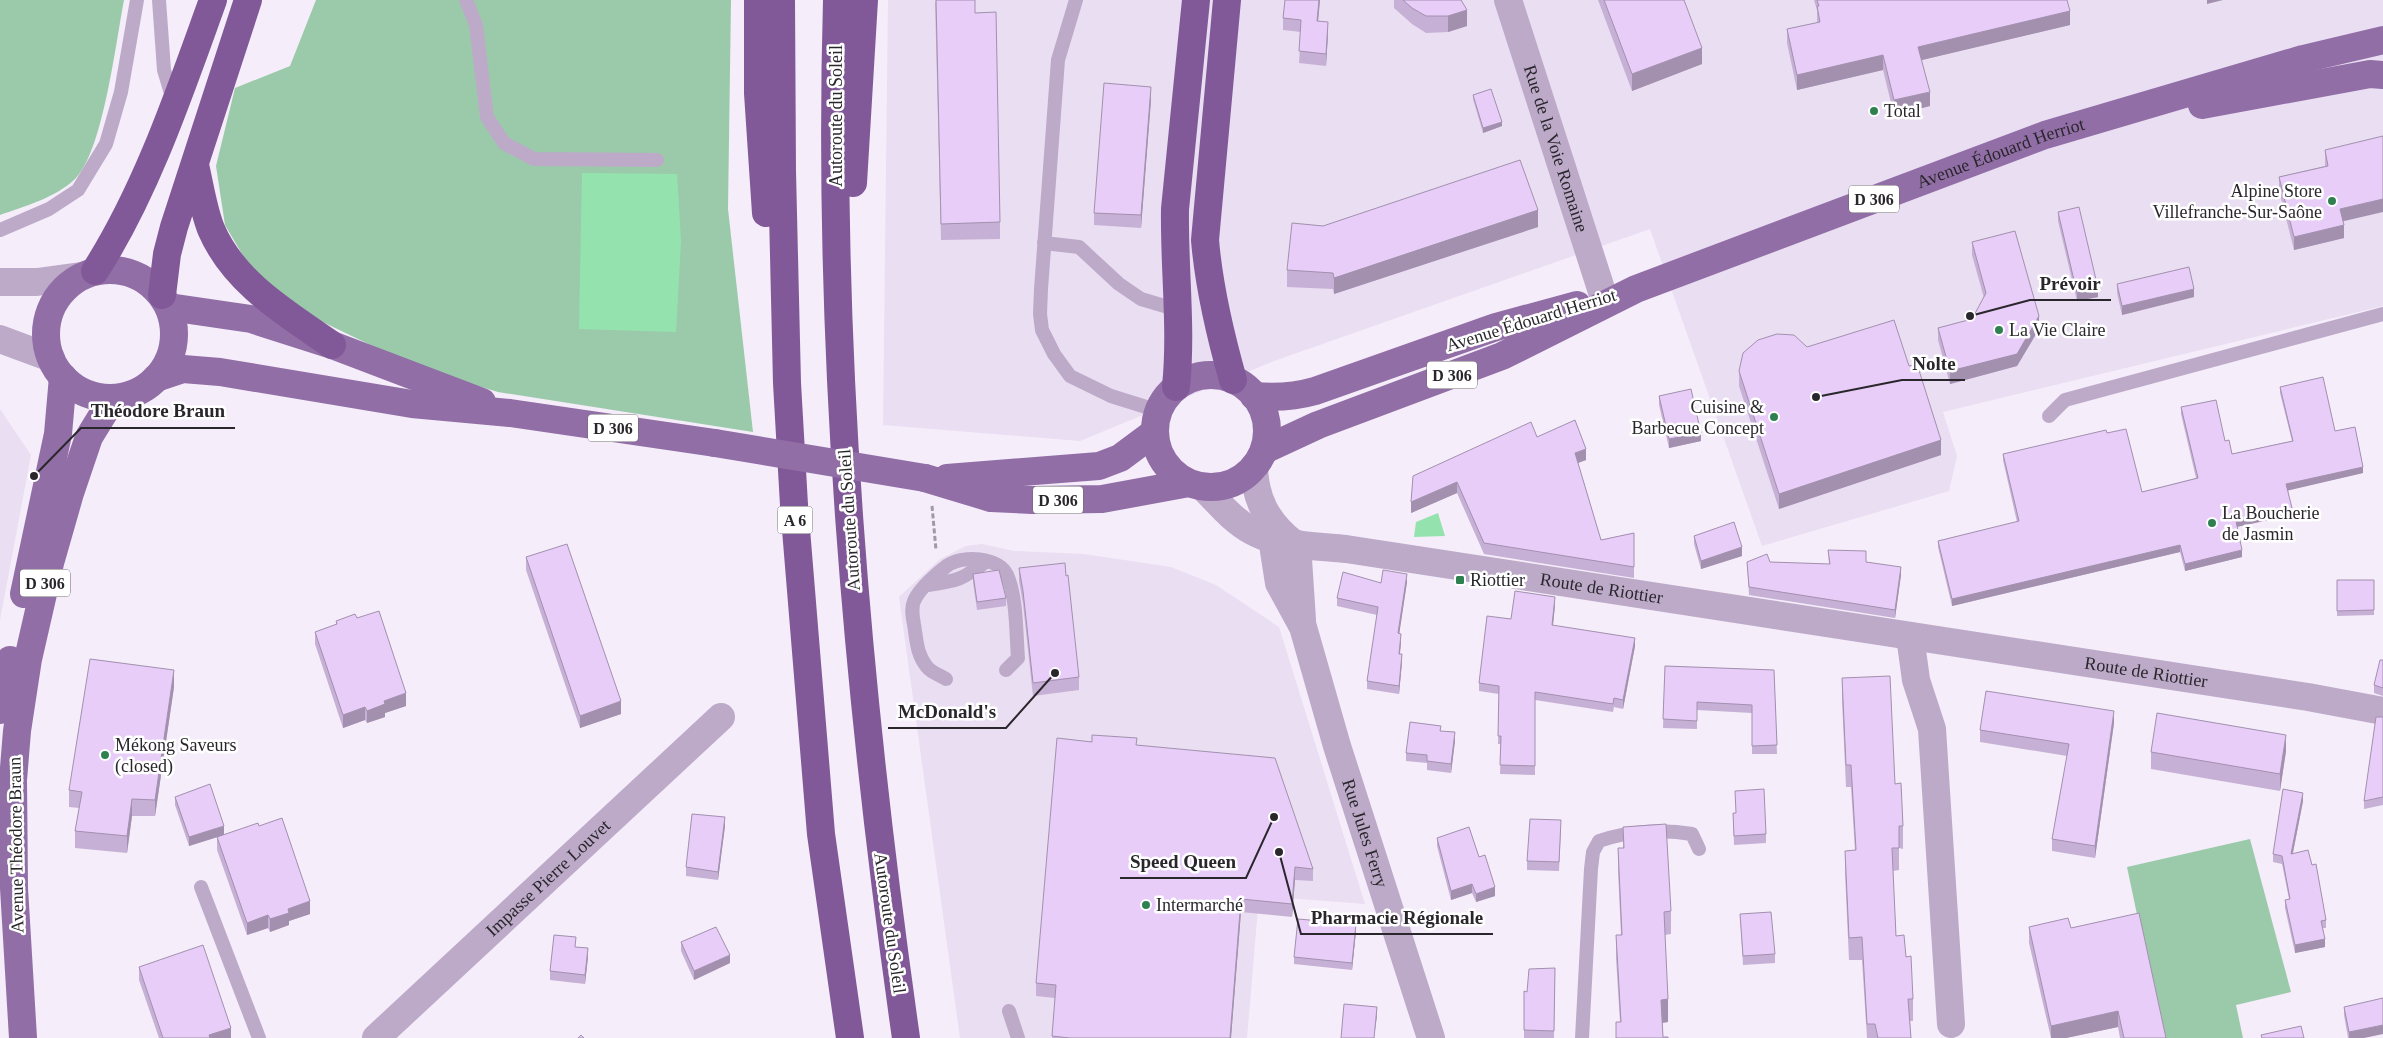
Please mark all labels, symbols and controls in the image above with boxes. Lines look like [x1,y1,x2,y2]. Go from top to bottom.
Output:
street label: Autoroute du Soleil [826,45,846,187]
street label: Rue de la Voie Romaine [1520,62,1592,235]
place label: Total [1884,101,1921,121]
marker: Total [1868,105,1880,117]
street label: Avenue Édouard Herriot [1914,114,2087,192]
place label: Alpine Store Villefranche-Sur-Saône [2153,181,2322,222]
road number: D 306 [1849,185,1899,212]
marker: Alpine Store Villefranche-Sur-Saône [2326,195,2338,207]
callout: Prévoir [2030,266,2111,300]
text: Prévoir [2039,273,2101,294]
street label: Avenue Édouard Herriot [1443,284,1618,355]
place label: La Vie Claire [2009,320,2106,340]
marker: La Vie Claire [1993,324,2005,336]
callout: Nolte [1902,346,1965,380]
text: Nolte [1912,353,1956,374]
road number: D 306 [1427,362,1477,388]
callout: Théodore Braun [81,394,235,428]
place label: Cuisine & Barbecue Concept [1632,397,1764,438]
text: Théodore Braun [91,400,226,421]
marker: Cuisine & Barbecue Concept [1768,411,1780,423]
road number: D 306 [588,414,638,442]
street label: Autoroute du Soleil [834,448,864,592]
road number: D 306 [1033,486,1083,514]
place label: La Boucherie de Jasmin [2222,503,2319,544]
road number: A 6 [778,506,812,534]
marker: La Boucherie de Jasmin [2206,517,2218,529]
street label: Route de Riottier [1539,569,1664,608]
road number: D 306 [20,570,70,596]
place label: Riottier [1470,570,1525,590]
marker: Riottier [1454,574,1466,586]
street label: Route de Riottier [2083,653,2209,691]
callout: McDonald's [888,694,1006,728]
text: McDonald's [898,701,996,722]
place label: Mékong Saveurs (closed) [115,735,236,777]
marker: Mékong Saveurs (closed) [99,749,111,761]
street label: Avenue Théodore Braun [4,757,28,933]
street label: Rue Jules Ferry [1338,776,1392,890]
street label: Impasse Pierre Louvet [482,815,614,940]
callout: Speed Queen [1120,844,1246,878]
street label: Autoroute du Soleil [870,851,910,995]
text: Speed Queen [1130,851,1236,872]
place label: Intermarché [1156,895,1243,915]
marker: Intermarché [1140,899,1152,911]
callout: Pharmacie Régionale [1301,900,1493,934]
text: Pharmacie Régionale [1311,907,1483,928]

